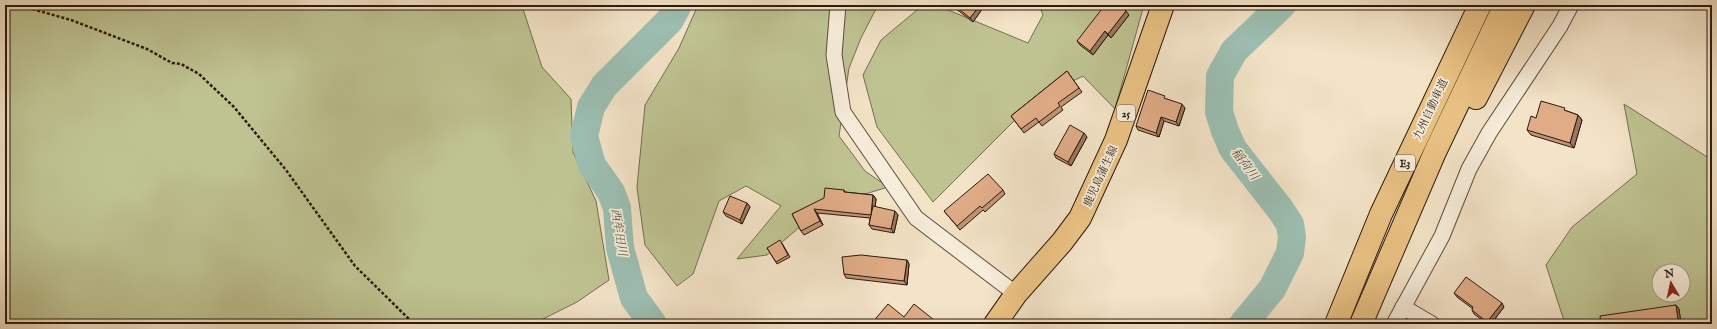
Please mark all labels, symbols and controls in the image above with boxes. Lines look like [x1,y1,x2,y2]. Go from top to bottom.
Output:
street label: 九州自動車道 [1411,77,1451,142]
road number: 25 [1117,105,1135,121]
street label: 鹿児島蒲生線 [1081,144,1121,209]
water label: 稲荷川 [1228,145,1263,185]
road number: E3 [1395,155,1415,171]
water label: 西牟田川 [607,207,630,259]
north arrow [1651,263,1691,303]
text: N [1663,266,1676,282]

